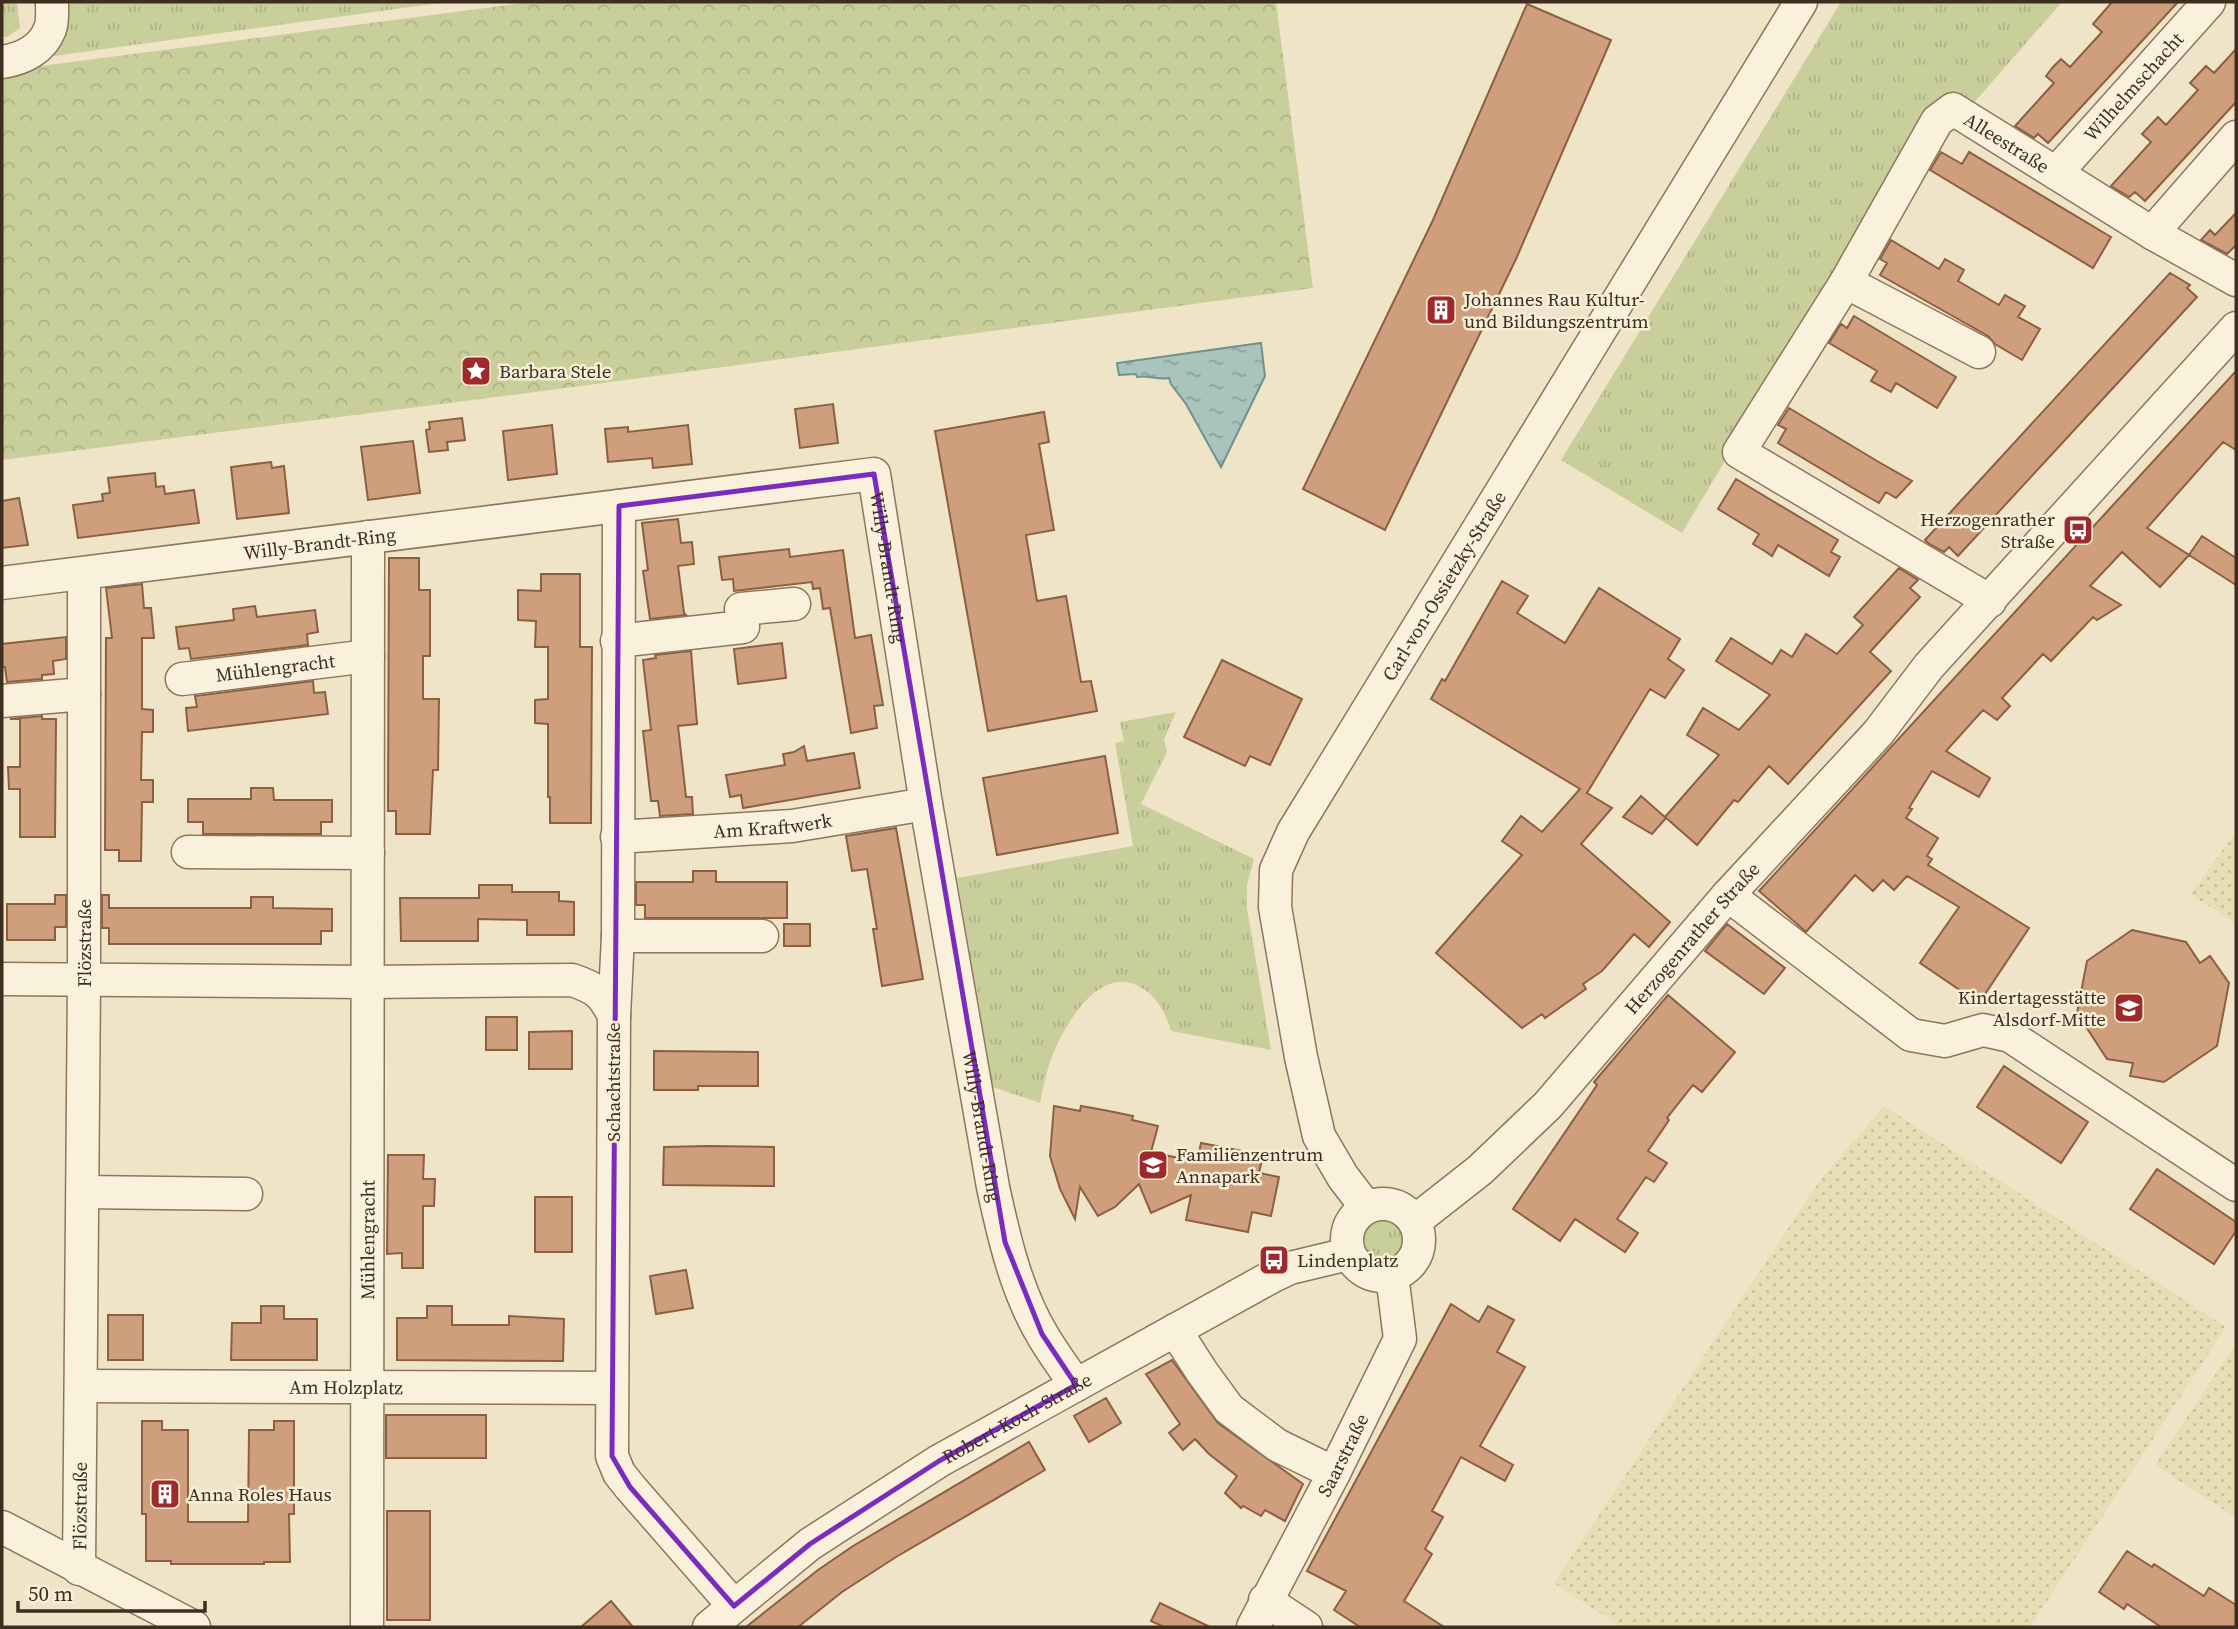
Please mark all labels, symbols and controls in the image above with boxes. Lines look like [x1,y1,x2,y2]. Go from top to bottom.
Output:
street label: Wilhelmschacht [2078,26,2190,147]
street label: Alleestraße [1959,106,2054,179]
place label: Johannes Rau Kultur- und Bildungszentrum [1463,286,1649,334]
building icon: Johannes Rau Kultur- und Bildungszentrum [1424,293,1458,327]
place icon: Barbara Stele [459,354,493,388]
place label: Barbara Stele [499,358,611,384]
street label: Carl-von-Ossietzky-Straße [1376,486,1512,686]
street label: Willy-Brandt-Ring [864,489,913,645]
place label: Herzogenrather Straße [1920,506,2055,554]
bus stop icon: Herzogenrather Straße [2061,513,2095,547]
street label: Willy-Brandt-Ring [242,521,397,566]
street label: Mühlengracht [214,647,337,688]
street label: Am Kraftwerk [713,807,834,844]
street label: Herzogenrather Straße [1618,856,1765,1020]
street label: Flözstraße [71,899,97,987]
place label: Kindertagesstätte Alsdorf-Mitte [1958,984,2106,1032]
school or university icon: Kindertagesstätte Alsdorf-Mitte [2112,991,2146,1025]
street label: Schachtstraße [600,1022,626,1142]
street label: Willy-Brandt-Ring [956,1048,1009,1205]
place label: Familienzentrum Annapark [1176,1141,1323,1189]
school or university icon: Familienzentrum Annapark [1136,1148,1170,1182]
street label: Mühlengracht [354,1179,380,1300]
bus stop icon: Lindenplatz [1257,1243,1291,1277]
place label: Lindenplatz [1297,1247,1398,1273]
street label: Robert-Koch-Straße [937,1366,1096,1470]
street label: Am Holzplatz [289,1374,403,1400]
street label: Saarstraße [1311,1409,1374,1501]
street label: Flözstraße [66,1462,93,1550]
building icon: Anna Roles Haus [148,1477,182,1511]
place label: Anna Roles Haus [188,1481,332,1507]
scale bar [18,1570,205,1614]
text: 50 m [28,1579,73,1608]

